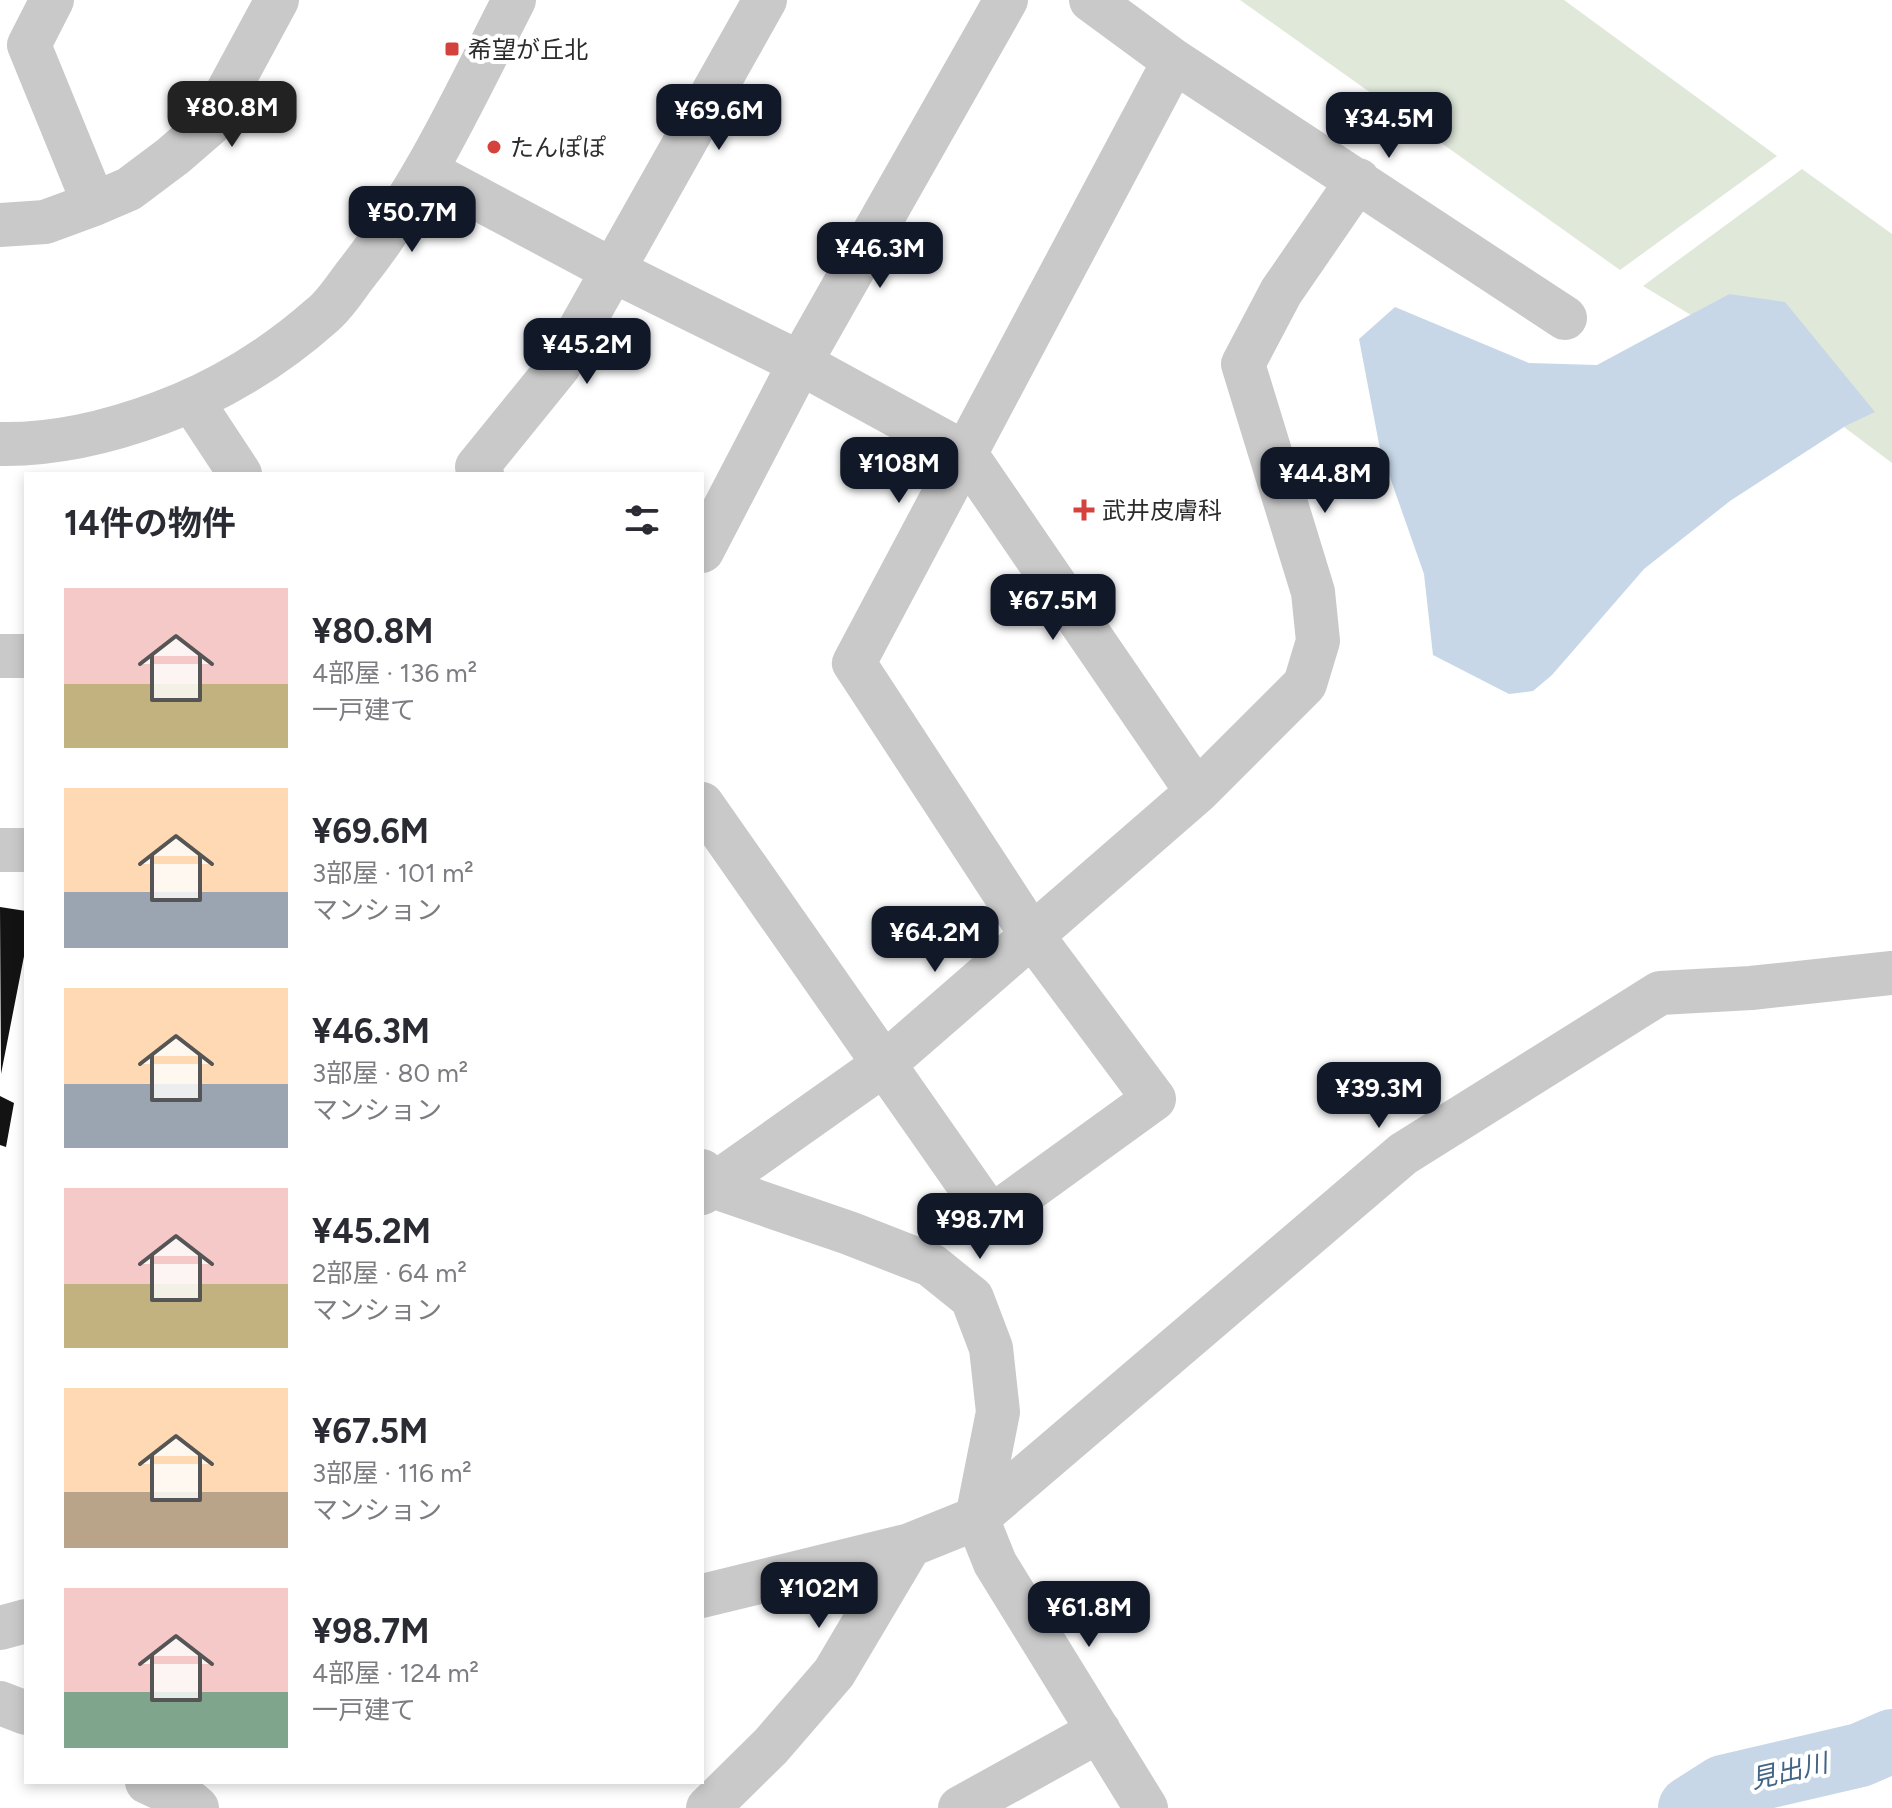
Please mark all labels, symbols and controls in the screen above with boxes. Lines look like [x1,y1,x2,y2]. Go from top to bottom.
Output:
place label: 希望が丘北 [468,35,588,64]
marker: 希望が丘北 [443,40,461,58]
pin: ¥80.8M [167,81,297,149]
pin: ¥69.6M [654,84,784,152]
text: ¥80.8M [186,91,278,123]
pin: ¥34.5M [1324,92,1454,160]
text: ¥69.6M [674,94,764,126]
text: ¥34.5M [1344,102,1434,134]
place label: たんぽぽ [510,133,606,162]
marker: たんぽぽ [485,138,503,156]
pin: ¥50.7M [347,186,477,254]
text: ¥50.7M [367,196,457,228]
pin: ¥46.3M [815,222,945,290]
text: ¥46.3M [835,232,925,264]
pin: ¥45.2M [522,318,652,386]
text: ¥45.2M [542,328,632,360]
pin: ¥108M [843,437,955,505]
text: ¥108M [858,447,940,479]
pin: ¥44.8M [1260,447,1390,515]
text: ¥44.8M [1278,457,1372,489]
place label: 武井皮膚科 [1102,496,1222,525]
icon: filters [620,498,664,542]
marker: 武井皮膚科 [1073,499,1095,521]
text: 14件の物件 [64,503,236,544]
pin: ¥67.5M [988,574,1118,642]
text: ¥67.5M [1009,584,1097,616]
text: ¥80.8M [312,611,433,652]
icon: home [128,620,224,716]
text: 4部屋 · 136 m² [312,657,477,689]
text: 一戸建て [312,694,416,726]
text: ¥69.6M [312,811,429,852]
icon: home [128,820,224,916]
text: 3部屋 · 101 m² [312,857,474,889]
text: マンション [312,894,442,926]
pin: ¥64.2M [870,906,1000,974]
text: ¥64.2M [890,916,980,948]
text: ¥46.3M [312,1011,430,1052]
icon: home [128,1020,224,1116]
text: 3部屋 · 80 m² [312,1057,468,1089]
pin: ¥39.3M [1314,1062,1444,1130]
text: ¥39.3M [1335,1072,1423,1104]
text: マンション [312,1094,442,1126]
pin: ¥98.7M [915,1193,1045,1261]
text: ¥98.7M [935,1203,1025,1235]
text: ¥45.2M [312,1211,431,1252]
icon: home [128,1220,224,1316]
text: 2部屋 · 64 m² [312,1257,467,1289]
text: マンション [312,1294,442,1326]
text: ¥67.5M [312,1411,428,1452]
icon: home [128,1420,224,1516]
text: 3部屋 · 116 m² [312,1457,472,1489]
text: マンション [312,1494,442,1526]
pin: ¥102M [763,1562,875,1630]
text: ¥102M [779,1572,859,1604]
pin: ¥61.8M [1024,1581,1154,1649]
text: ¥61.8M [1046,1591,1132,1623]
text: ¥98.7M [312,1611,429,1652]
icon: home [128,1620,224,1716]
text: 4部屋 · 124 m² [312,1657,479,1689]
text: 一戸建て [312,1694,416,1726]
water label: 見出川 [1747,1746,1834,1795]

